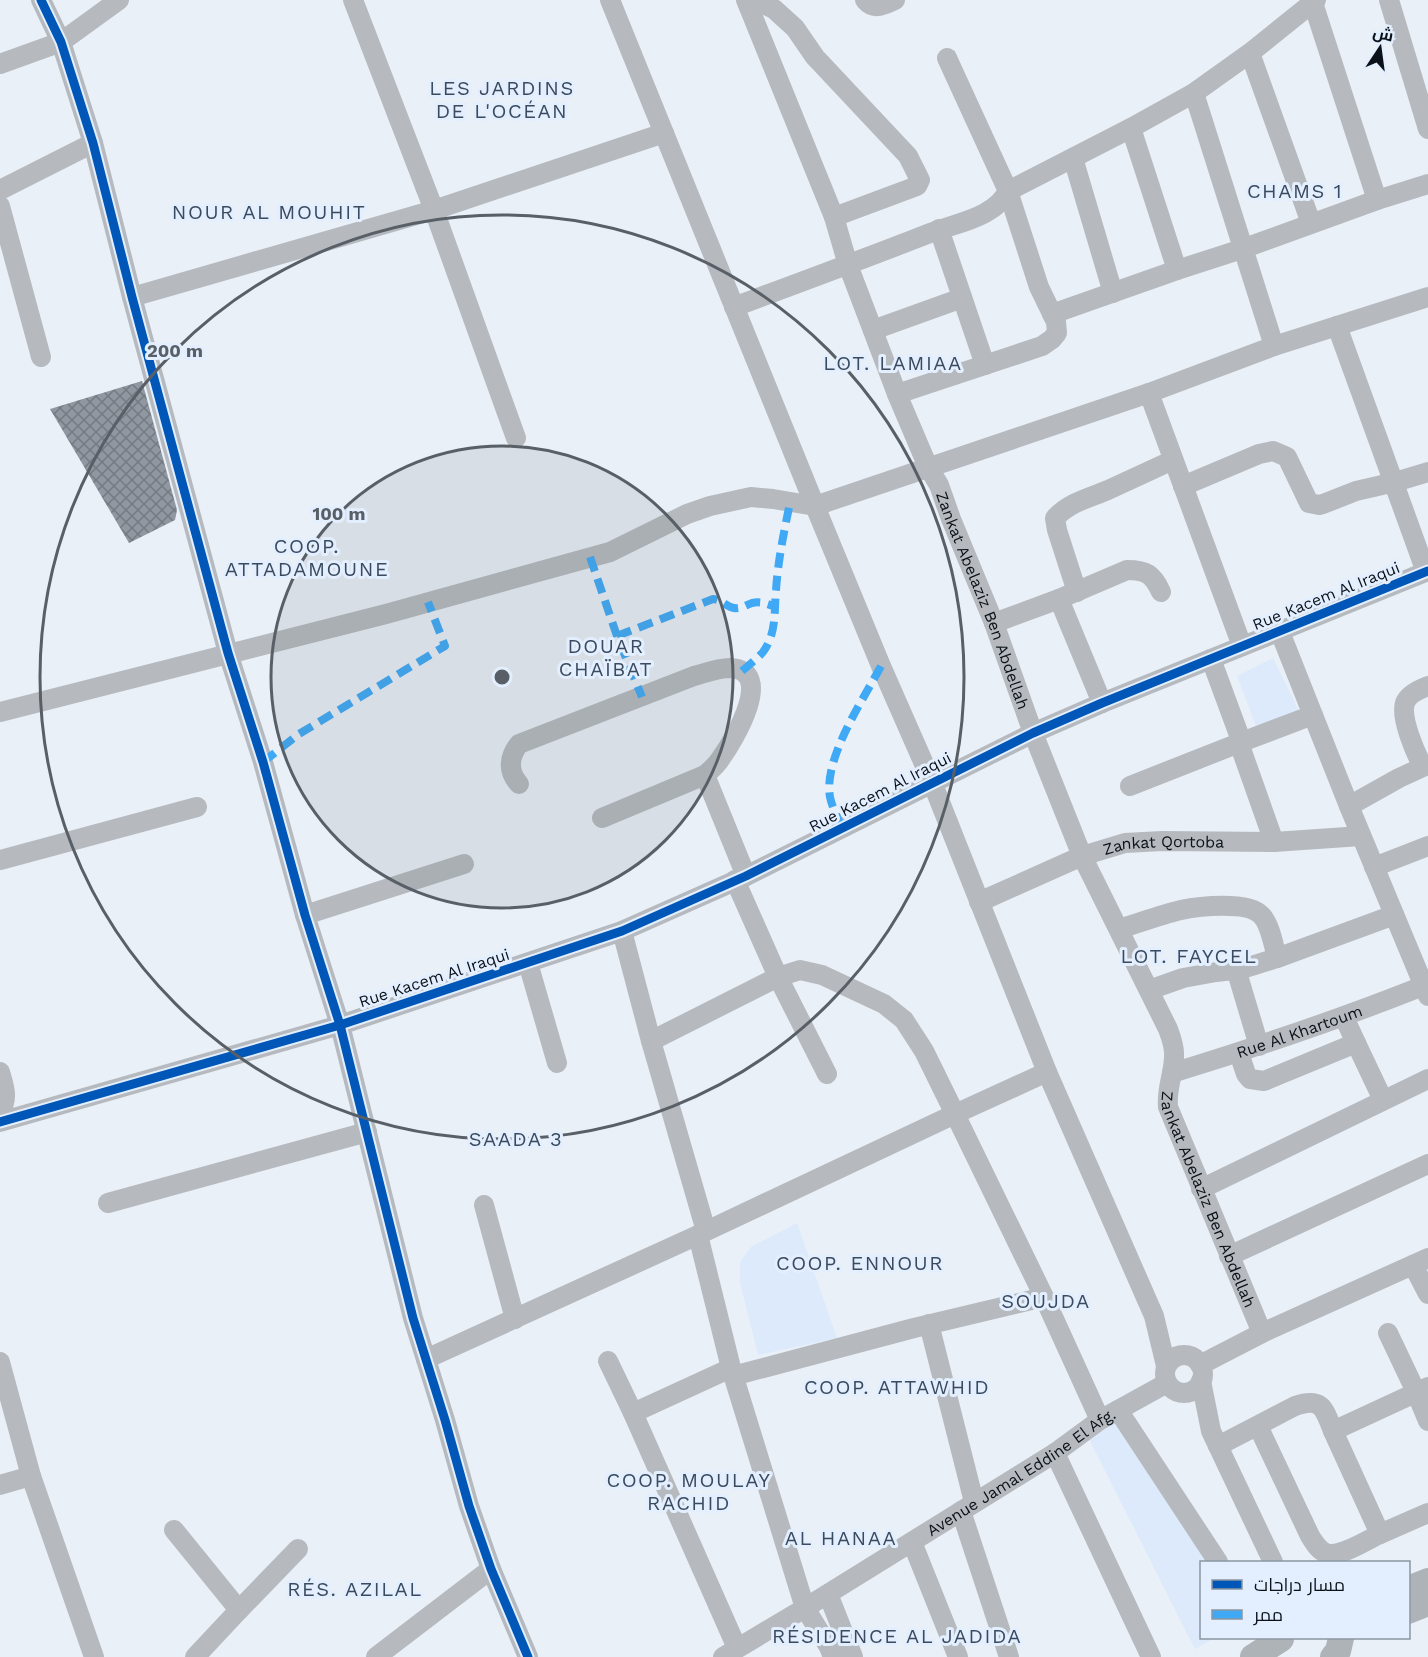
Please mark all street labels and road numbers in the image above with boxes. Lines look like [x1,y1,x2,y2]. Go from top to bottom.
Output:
street label: Zankat Abelaziz Ben Abdellah [933,489,1033,712]
street label: Rue Kacem Al Iraqui [1250,558,1402,634]
street label: Rue Kacem Al Iraqui [806,748,954,836]
street label: Zankat Qortoba [1100,831,1224,859]
street label: Rue Kacem Al Iraqui [356,945,512,1011]
street label: Rue Al Khartoum [1234,1001,1365,1062]
street label: Zankat Abelaziz Ben Abdellah [1158,1090,1260,1310]
street label: Avenue Jamal Eddine El Afg. [923,1404,1119,1540]

